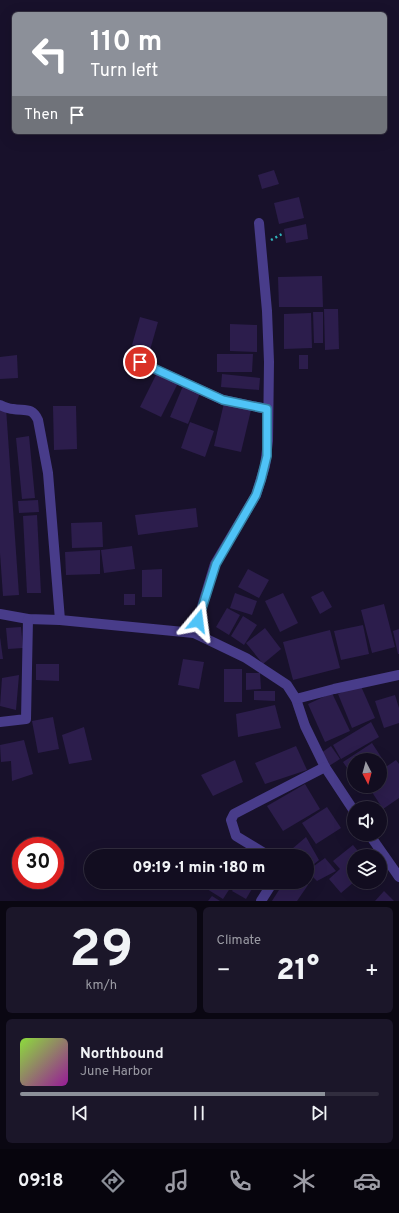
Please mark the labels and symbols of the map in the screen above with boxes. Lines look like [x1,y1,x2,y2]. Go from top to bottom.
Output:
pin [123,345,157,379]
position arrow [177,600,219,642]
north arrow [347,753,387,793]
speed limit sign: 30 [12,837,64,889]

